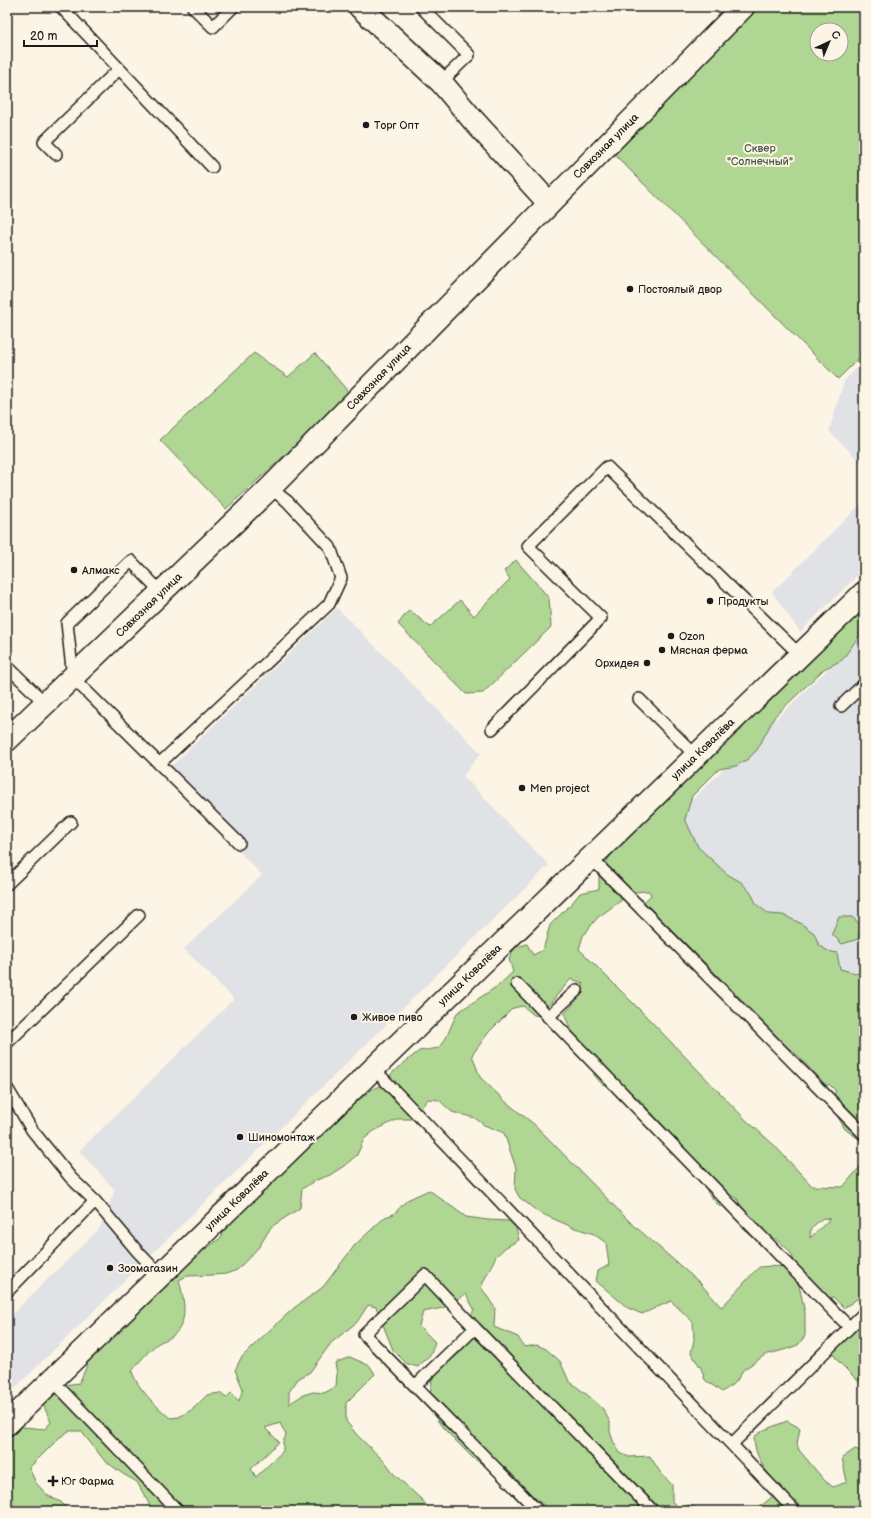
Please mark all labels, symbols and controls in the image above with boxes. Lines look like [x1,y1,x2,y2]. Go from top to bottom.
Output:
scale bar [24,22,97,48]
north arrow [809,22,849,62]
text: С [828,28,843,43]
text: 20 m [30,29,57,44]
street label: Совхозная улица [571,110,642,181]
place label: Торг Опт [374,119,419,132]
marker: Торг Опт [361,120,371,130]
park label: Сквер "Солнечный" [727,142,793,168]
place label: Постоялый двор [638,283,723,296]
marker: Постоялый двор [625,284,635,294]
street label: Совхозная улица [344,341,414,413]
place label: Алмакс [81,564,120,577]
marker: Алмакс [69,565,79,575]
street label: Совхозная улица [113,570,185,640]
place label: Продукты [718,595,769,608]
marker: Продукты [705,596,715,606]
place label: Ozon [679,630,705,643]
marker: Ozon [666,631,676,641]
place label: Мясная ферма [670,644,748,657]
marker: Мясная ферма [657,645,667,655]
place label: Орхидея [595,657,639,670]
marker: Орхидея [642,658,652,668]
street label: улица Ковалёва [669,715,738,783]
place label: Men project [530,782,590,795]
marker: Men project [517,783,527,793]
street label: улица Ковалёва [436,941,505,1009]
place label: Живое пиво [362,1011,423,1024]
marker: Живое пиво [349,1012,359,1022]
place label: Шиномонтаж [248,1131,315,1144]
marker: Шиномонтаж [235,1132,245,1142]
street label: улица Ковалёва [203,1166,272,1234]
place label: Зоомагазин [118,1262,178,1275]
marker: Зоомагазин [105,1263,115,1273]
place label: Юг Фарма [61,1475,115,1488]
marker: Юг Фарма [48,1476,58,1486]

